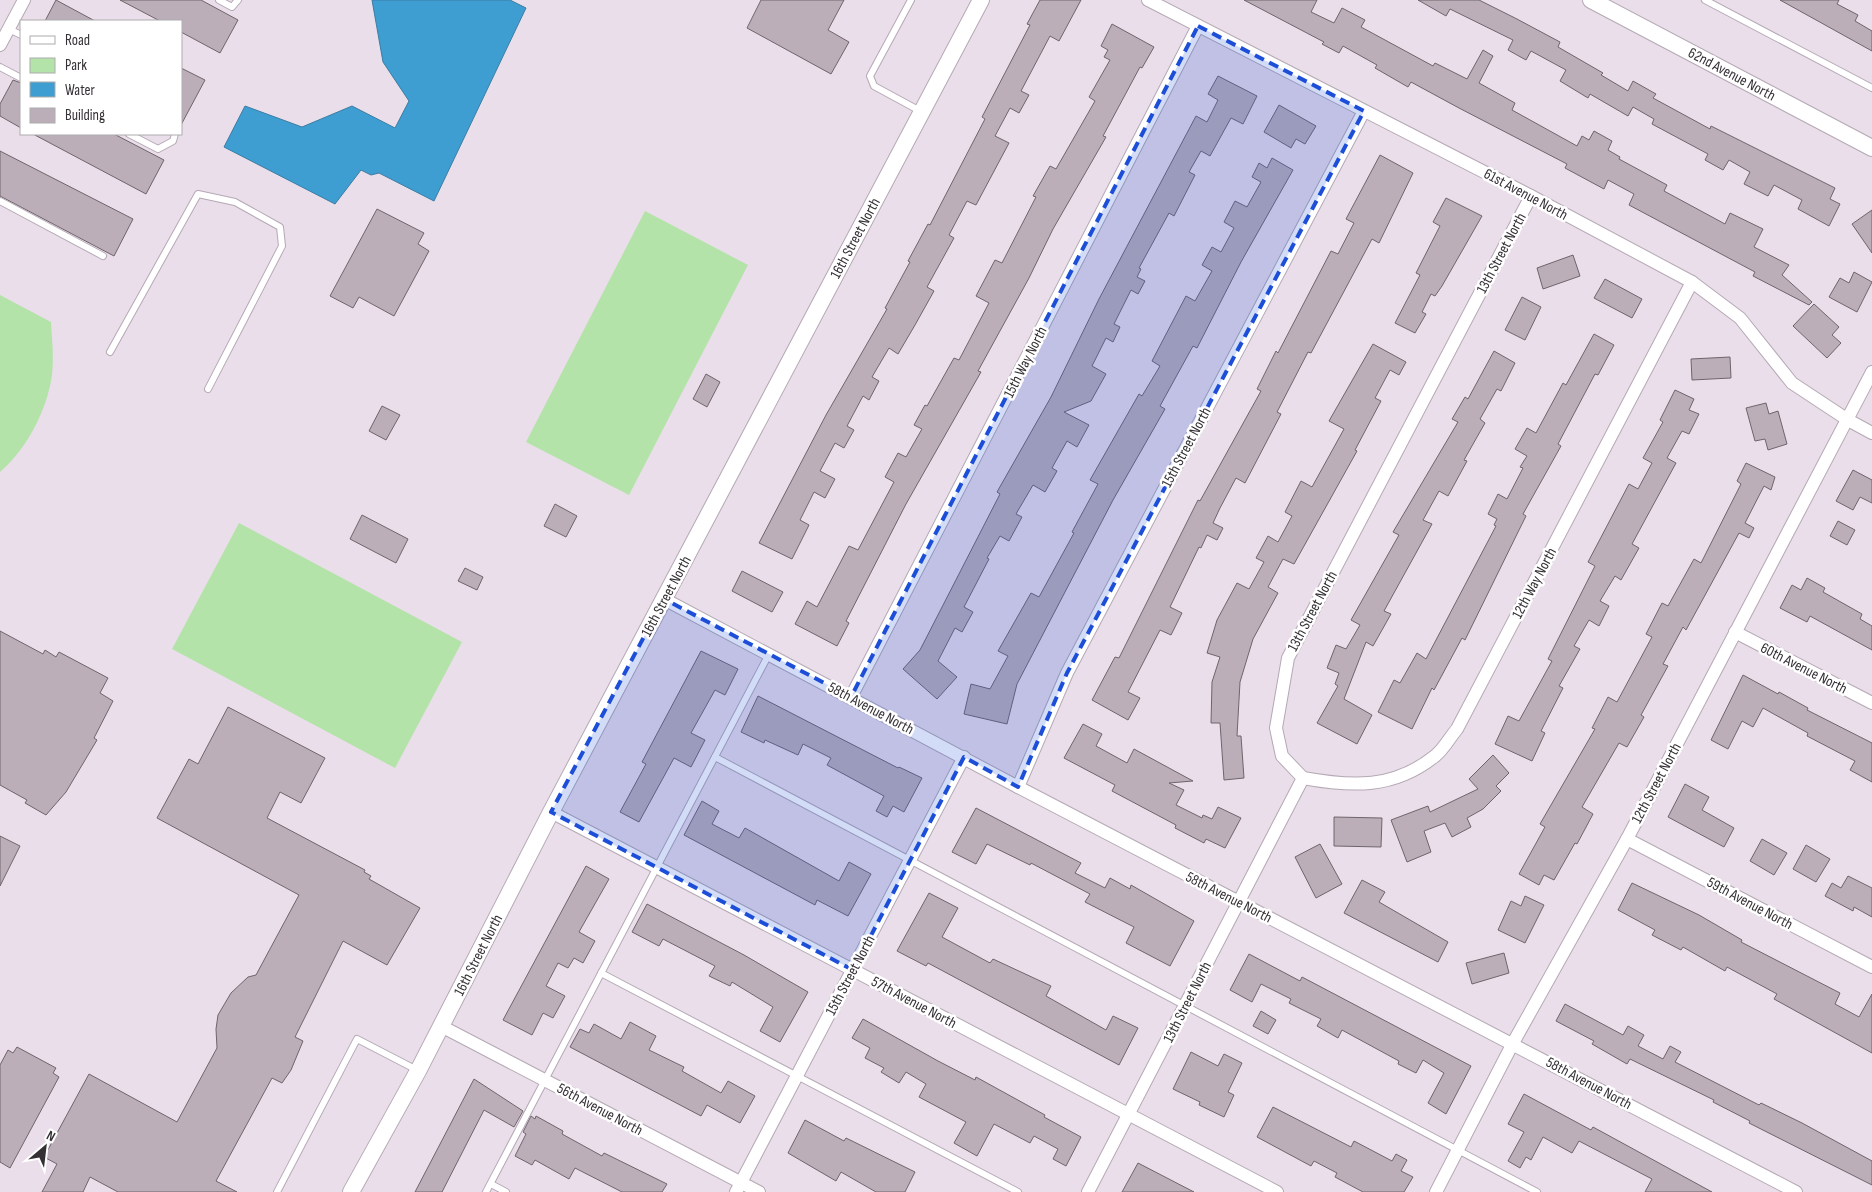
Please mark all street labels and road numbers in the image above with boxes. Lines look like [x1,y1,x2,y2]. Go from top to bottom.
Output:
street label: 62nd Avenue North [1685,43,1779,105]
street label: 61st Avenue North [1480,164,1571,225]
street label: 16th Street North [826,195,885,282]
street label: 13th Street North [1472,210,1531,297]
street label: 15th Way North [999,324,1051,401]
street label: 15th Street North [1157,404,1215,491]
street label: 12th Way North [1508,545,1561,622]
street label: 16th Street North [637,553,696,640]
street label: 13th Street North [1283,568,1342,655]
street label: 60th Avenue North [1757,638,1850,698]
street label: 58th Avenue North [825,678,917,739]
street label: 12th Street North [1627,740,1686,827]
street label: 58th Avenue North [1182,868,1275,927]
street label: 59th Avenue North [1704,873,1796,934]
street label: 16th Street North [450,911,507,999]
street label: 15th Street North [821,932,879,1019]
street label: 13th Street North [1159,959,1216,1046]
street label: 57th Avenue North [868,972,960,1033]
street label: 58th Avenue North [1543,1053,1635,1114]
street label: 56th Avenue North [554,1079,646,1140]

